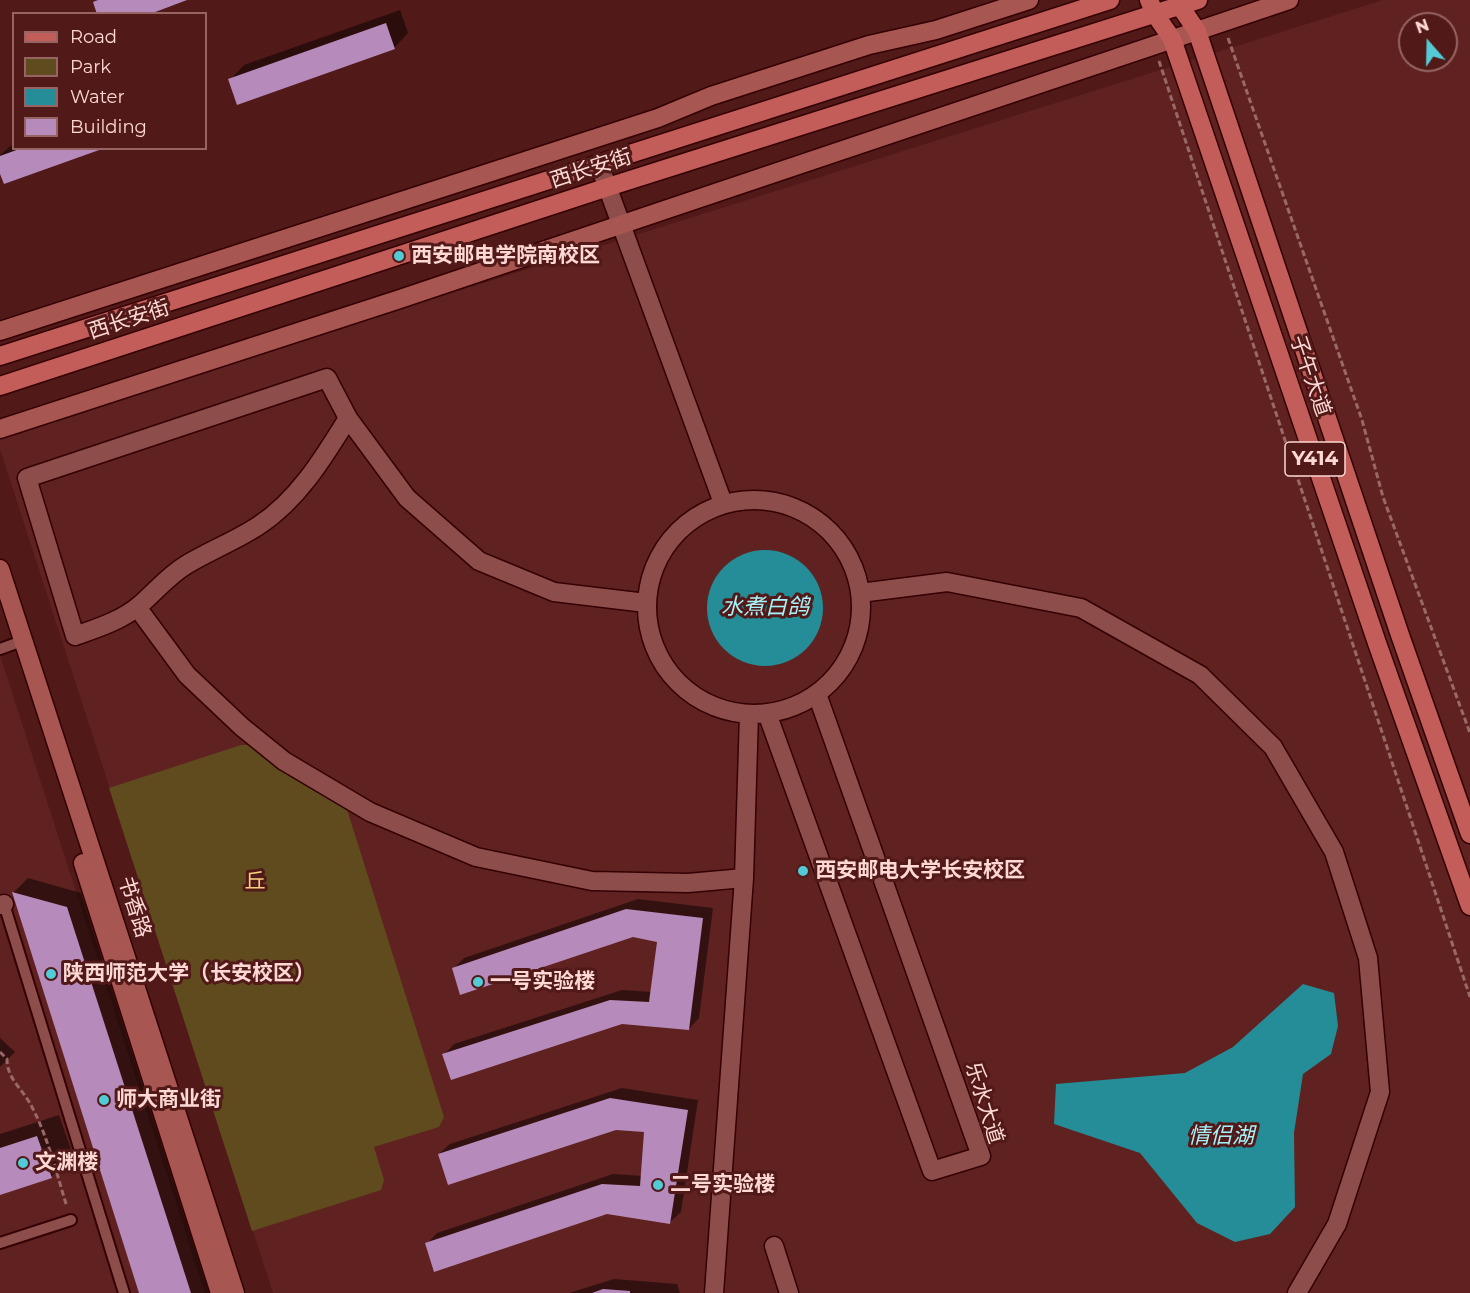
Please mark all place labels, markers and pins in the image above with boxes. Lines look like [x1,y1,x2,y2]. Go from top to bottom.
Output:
place label: 西安邮电学院南校区 [411,243,600,269]
marker: 西安邮电学院南校区 [392,249,406,263]
place label: 西安邮电大学长安校区 [815,858,1025,884]
marker: 西安邮电大学长安校区 [796,864,810,878]
place label: 陕西师范大学（长安校区） [63,961,315,987]
marker: 陕西师范大学（长安校区） [44,967,58,981]
place label: 一号实验楼 [490,969,595,995]
marker: 一号实验楼 [471,975,485,989]
place label: 师大商业街 [116,1087,221,1113]
marker: 师大商业街 [97,1093,111,1107]
place label: 文渊楼 [35,1150,98,1176]
marker: 文渊楼 [16,1156,30,1170]
place label: 二号实验楼 [670,1172,775,1198]
marker: 二号实验楼 [651,1178,665,1192]

